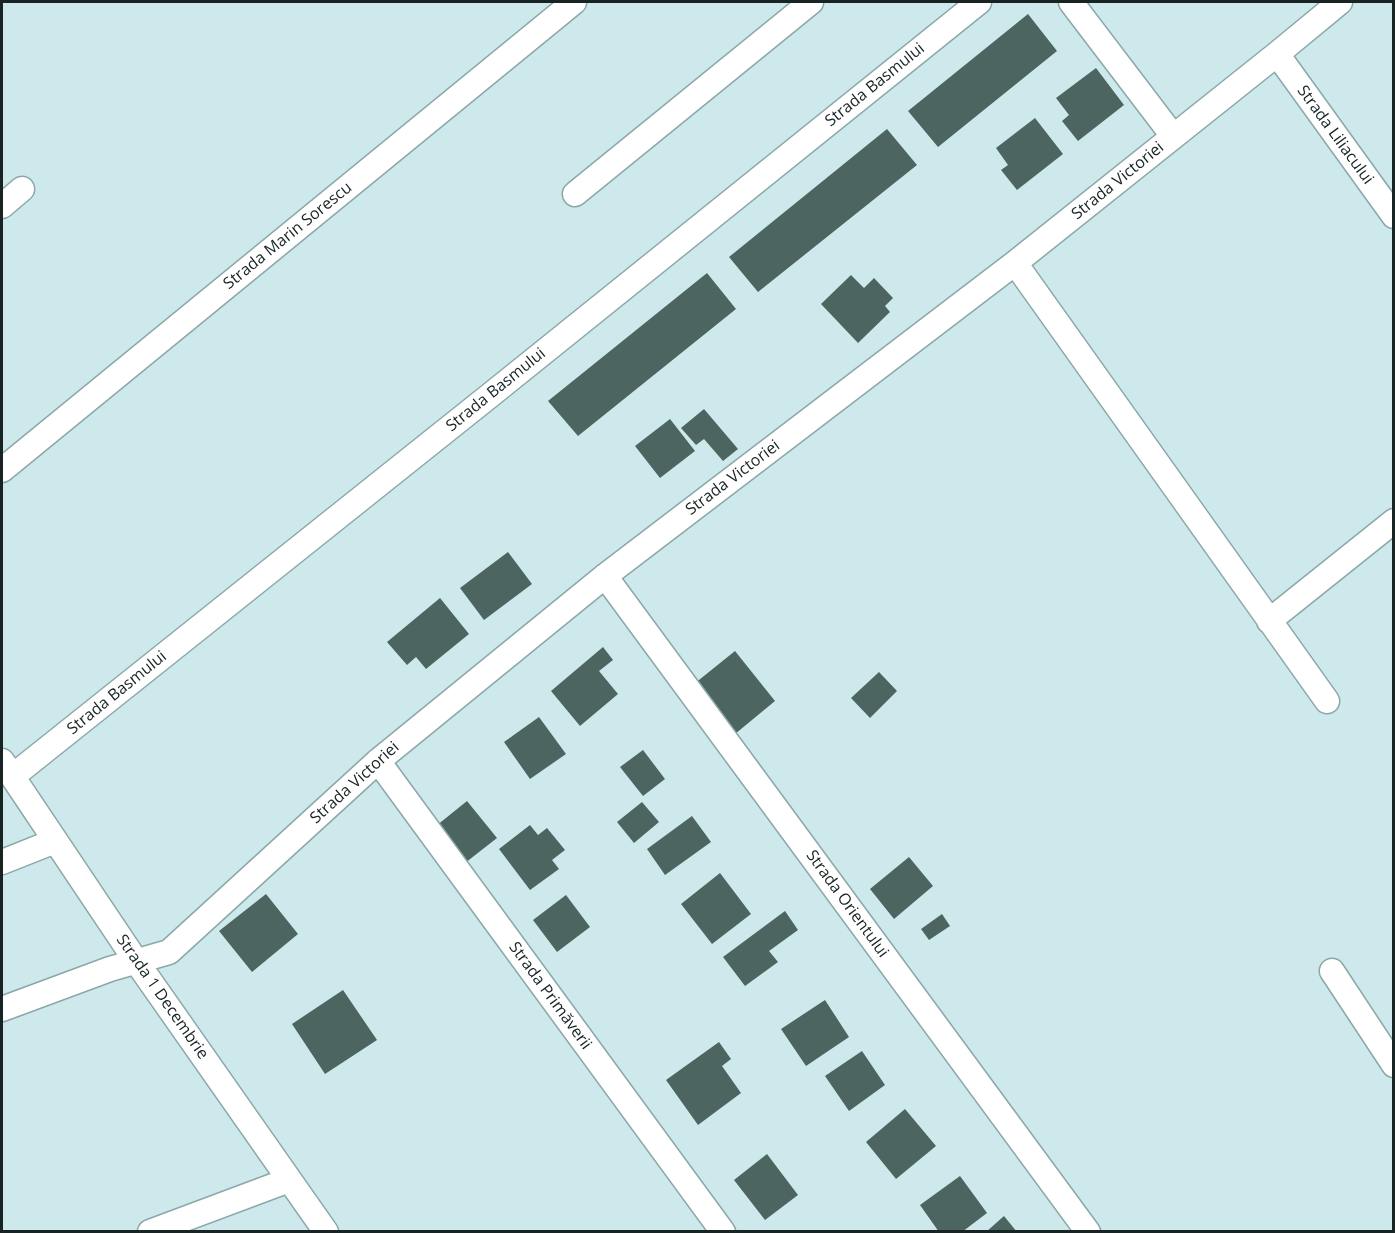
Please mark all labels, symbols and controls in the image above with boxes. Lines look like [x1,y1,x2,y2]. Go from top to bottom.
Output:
street label: Strada Basmului [822,39,928,131]
street label: Strada Liliacului [1293,82,1377,188]
street label: Strada Victoriei [1068,138,1168,224]
street label: Strada Marin Sorescu [220,178,356,294]
street label: Strada Basmului [443,344,549,436]
street label: Strada Victoriei [682,436,784,520]
street label: Strada Basmului [64,647,170,739]
street label: Strada Victoriei [307,738,403,828]
street label: Strada Orientului [802,847,892,961]
street label: Strada 1 Decembrie [112,931,212,1063]
street label: Strada Primăverii [505,938,595,1054]

